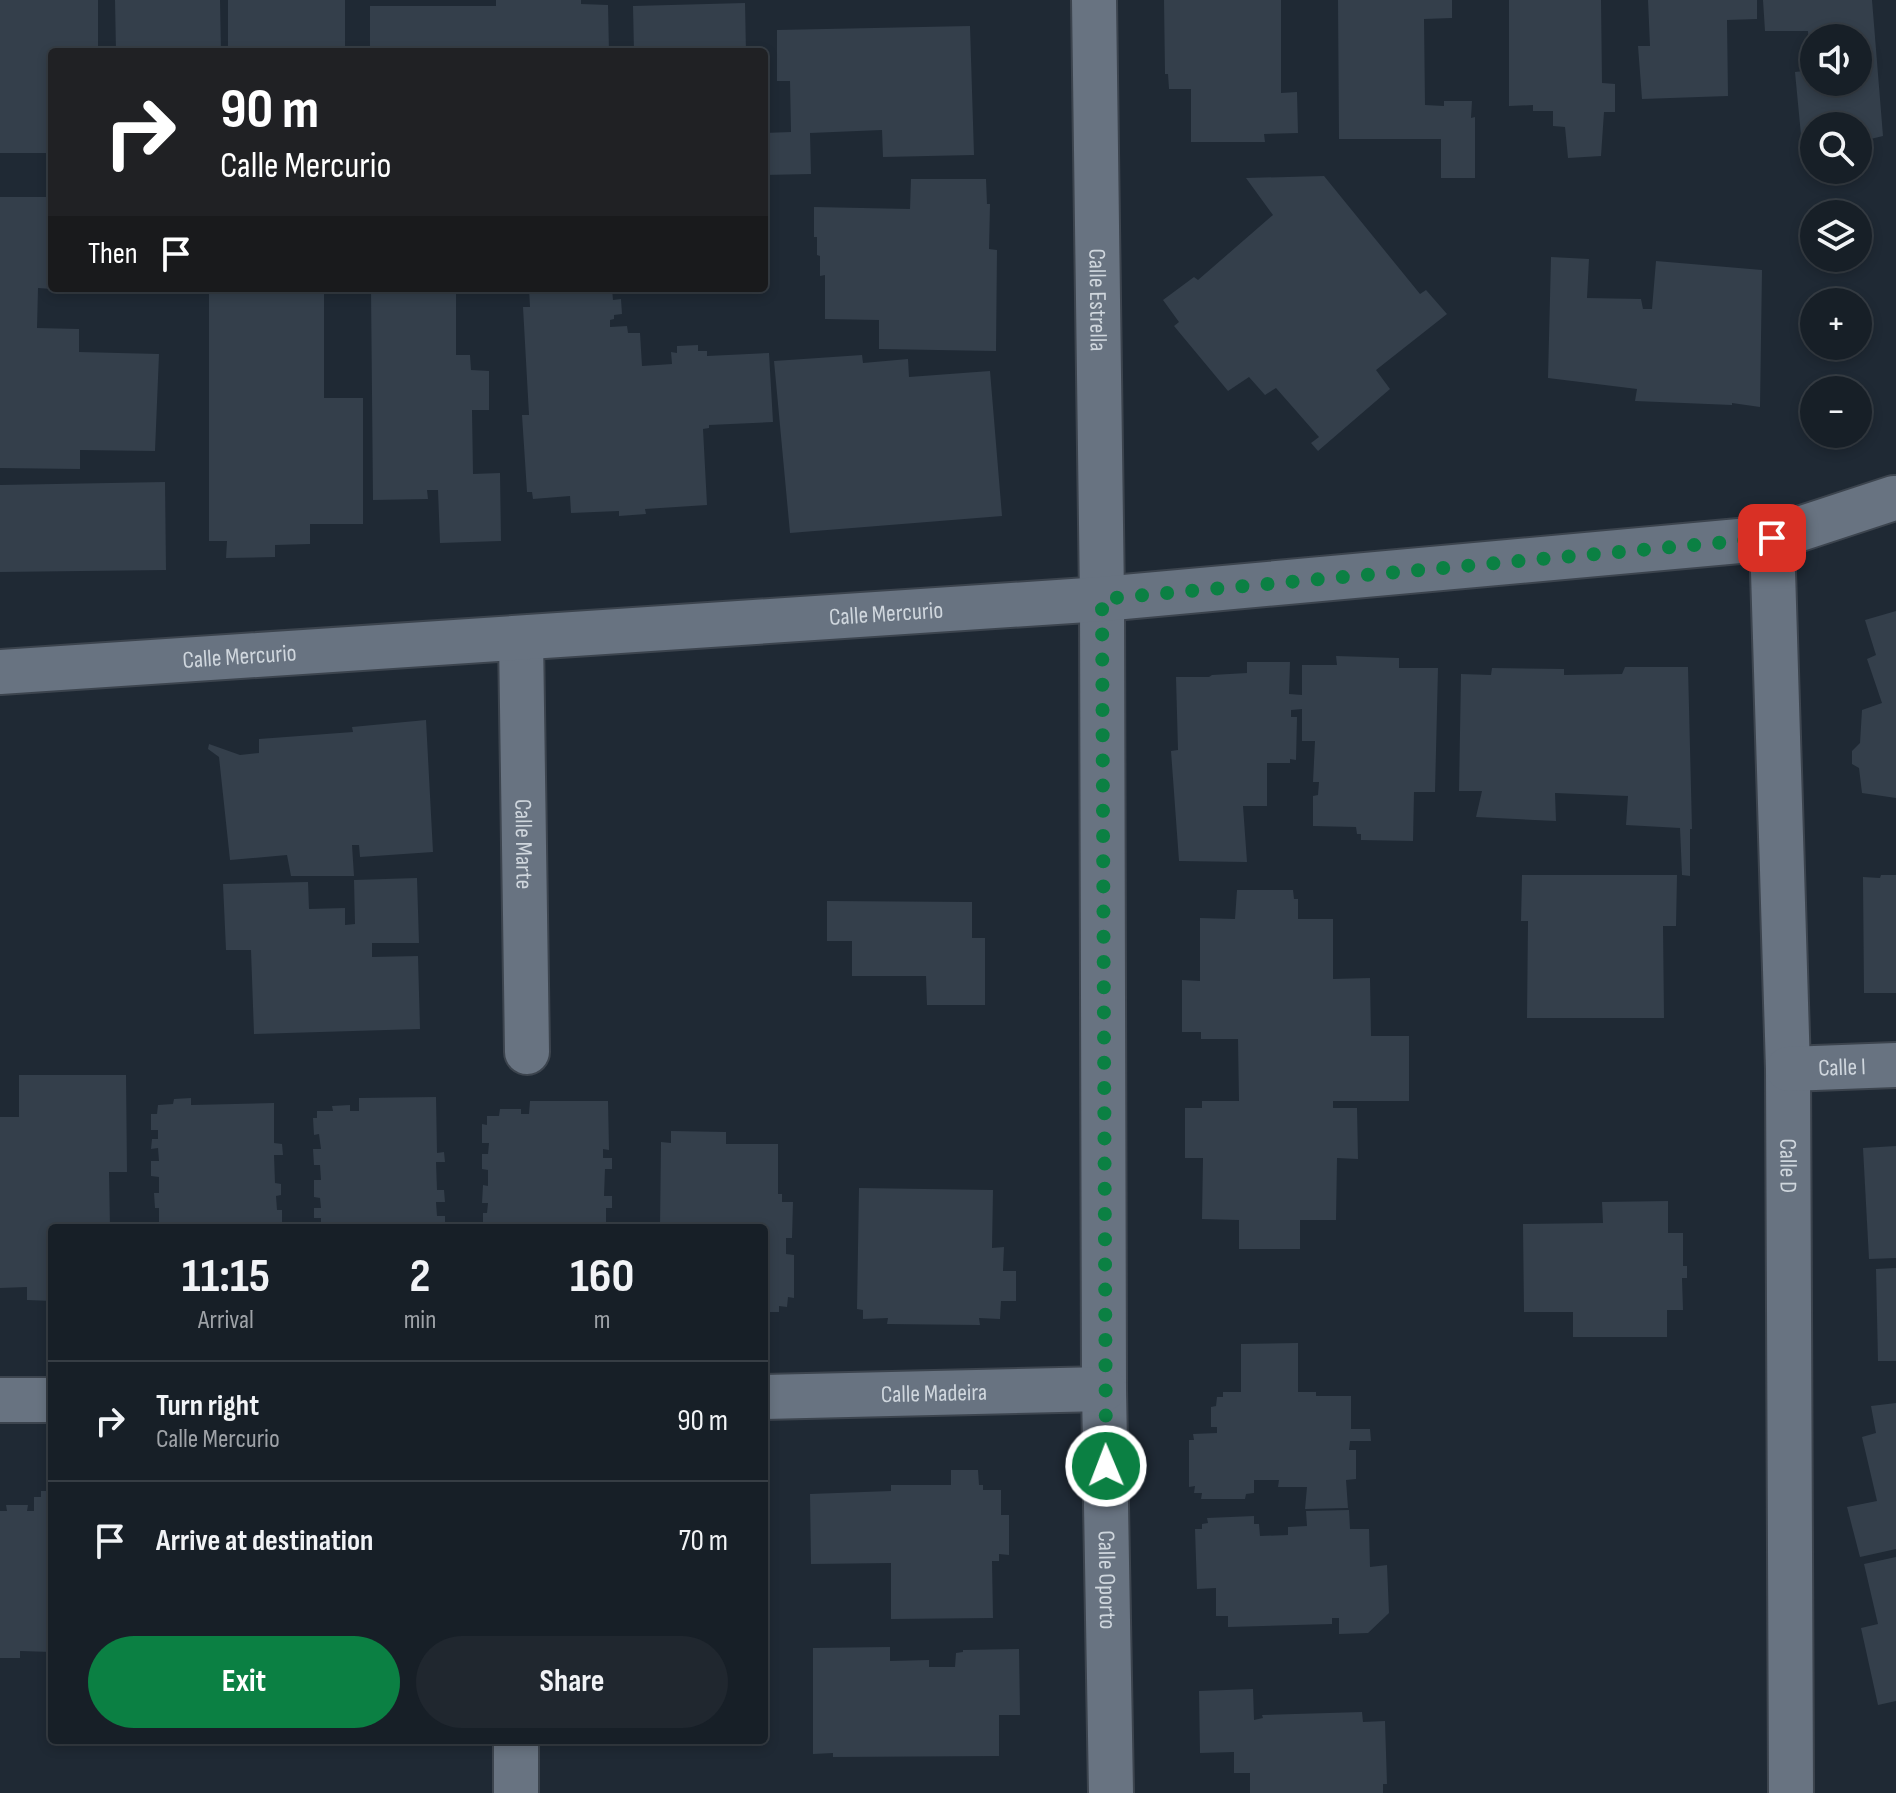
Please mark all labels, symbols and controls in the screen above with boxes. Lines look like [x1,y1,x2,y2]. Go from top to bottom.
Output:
map controls [1800,24,1872,448]
button: sound [1800,24,1872,96]
text: 90 m [220,77,319,144]
icon: right [88,80,192,184]
button: search [1800,112,1872,184]
text: Calle Mercurio [220,145,391,188]
button: layers [1800,200,1872,272]
icon: arrive [154,232,198,276]
text: Then [88,236,138,272]
street label: Calle Estrella [1083,248,1113,352]
button: + [1800,288,1872,360]
button: − [1800,376,1872,448]
pin [1738,504,1806,572]
icon: arrive [1750,516,1794,560]
street label: Calle Mercurio [828,595,944,632]
street label: Calle Mercurio [181,638,297,674]
street label: Calle Marte [509,799,539,889]
street label: Calle I [1818,1052,1866,1082]
street label: Calle D [1774,1138,1803,1193]
text: 11:15 [182,1248,270,1305]
text: 2 [409,1248,431,1305]
text: 160 [570,1248,634,1305]
text: Arrival [198,1305,254,1336]
text: min [404,1305,436,1336]
text: m [594,1305,610,1336]
street label: Calle Madeira [880,1377,987,1409]
text: Turn right [156,1388,259,1424]
icon: right [88,1399,132,1443]
text: 90 m [677,1403,728,1439]
text: Calle Mercurio [156,1424,280,1455]
position arrow [1064,1424,1148,1508]
icon: arrive [88,1519,132,1563]
text: Arrive at destination [156,1523,373,1559]
text: 70 m [679,1523,728,1559]
street label: Calle Oporto [1092,1530,1123,1630]
button: Exit [88,1636,400,1728]
button: Share [416,1636,728,1728]

